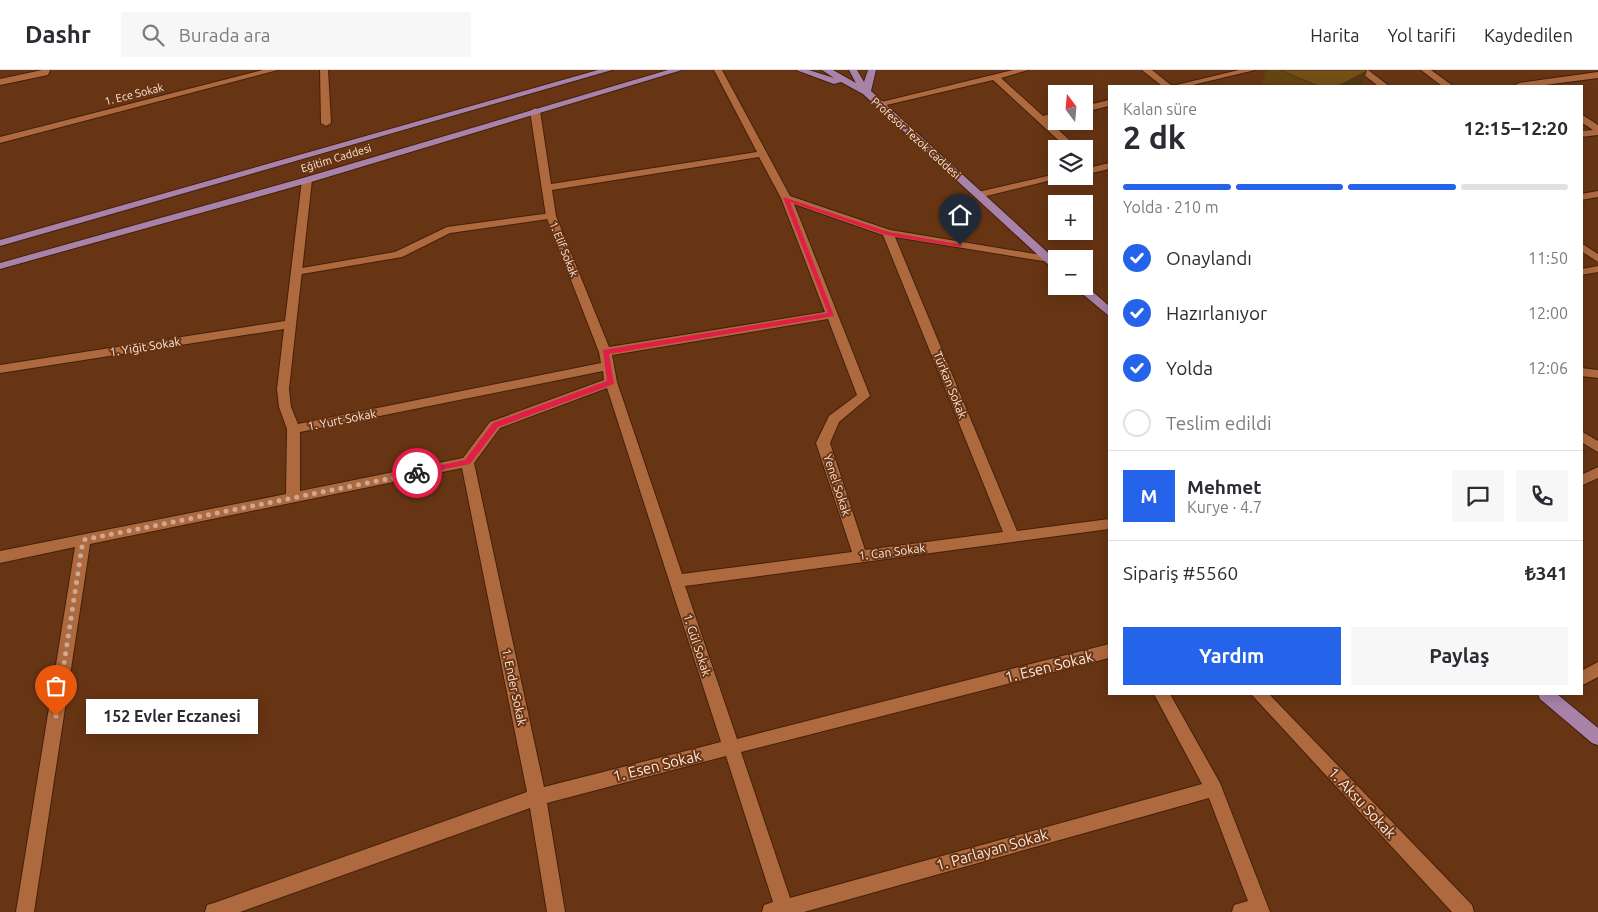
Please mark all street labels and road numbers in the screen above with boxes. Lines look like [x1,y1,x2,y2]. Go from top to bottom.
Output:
street label: 1. Ece Sokak [103,81,165,107]
street label: Profesör Tezok Caddesi [869,95,963,181]
street label: Eğitim Caddesi [299,142,373,174]
street label: 1. Elif Sokak [547,219,581,279]
street label: 1. Yiğit Sokak [109,334,181,359]
street label: Türkan Sokak [931,349,970,420]
street label: 1. Yurt Sokak [307,406,377,433]
street label: Yenel Sokak [821,452,854,517]
street label: 1. Can Sokak [858,541,926,562]
street label: 1. Gül Sokak [681,612,714,678]
street label: 1. Ender Sokak [500,647,529,727]
street label: 1. Esen Sokak [1003,647,1095,686]
street label: 1. Esen Sokak [611,746,703,785]
street label: 1. Aksu Sokak [1325,764,1400,842]
street label: 1. Parlayan Sokak [934,825,1050,874]

